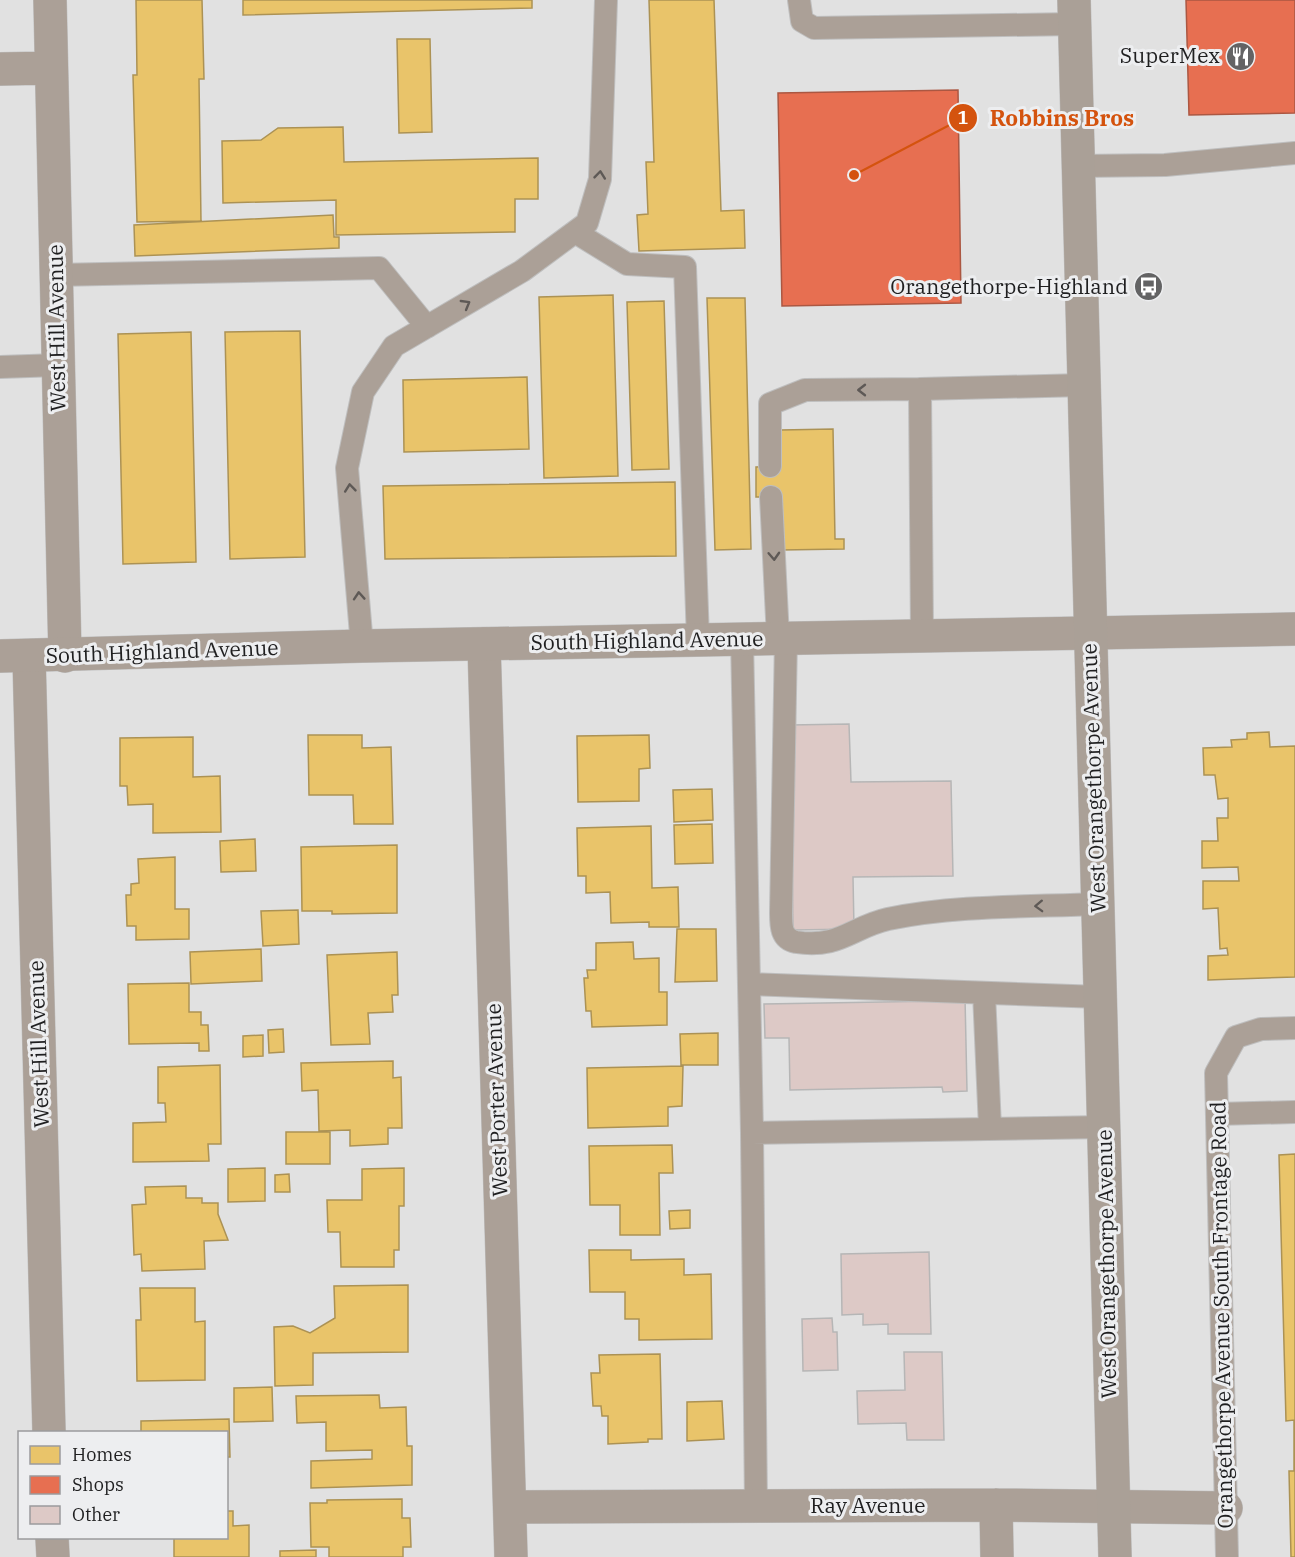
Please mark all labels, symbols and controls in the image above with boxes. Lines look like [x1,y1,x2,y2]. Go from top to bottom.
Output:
restaurant icon: SuperMex [1225,40,1257,72]
place label: SuperMex [1120,41,1220,69]
callout: Robbins Bros [948,98,1146,138]
text: Robbins Bros [990,103,1134,132]
text: 1 [958,106,969,129]
one-way arrow [593,170,605,180]
street label: West Hill Avenue [41,244,71,412]
bus stop icon: Orangethorpe-Highland [1133,271,1165,303]
place label: Orangethorpe-Highland [890,272,1128,300]
one-way arrow [460,300,471,311]
one-way arrow [857,384,866,396]
one-way arrow [344,484,356,493]
one-way arrow [767,551,780,560]
one-way arrow [353,592,366,601]
street label: South Highland Avenue [530,624,764,656]
street label: South Highland Avenue [45,633,279,669]
street label: West Orangethorpe Avenue [1074,643,1112,913]
one-way arrow [1035,900,1044,913]
street label: West Hill Avenue [21,960,55,1128]
street label: West Porter Avenue [479,1003,513,1197]
street label: Orangethorpe Avenue South Frontage Road [1203,1101,1239,1529]
street label: West Orangethorpe Avenue [1090,1129,1122,1399]
legend [18,1431,228,1539]
text: Homes [72,1443,132,1466]
text: Shops [72,1473,124,1496]
street label: Ray Avenue [810,1491,926,1519]
text: Other [72,1503,120,1526]

